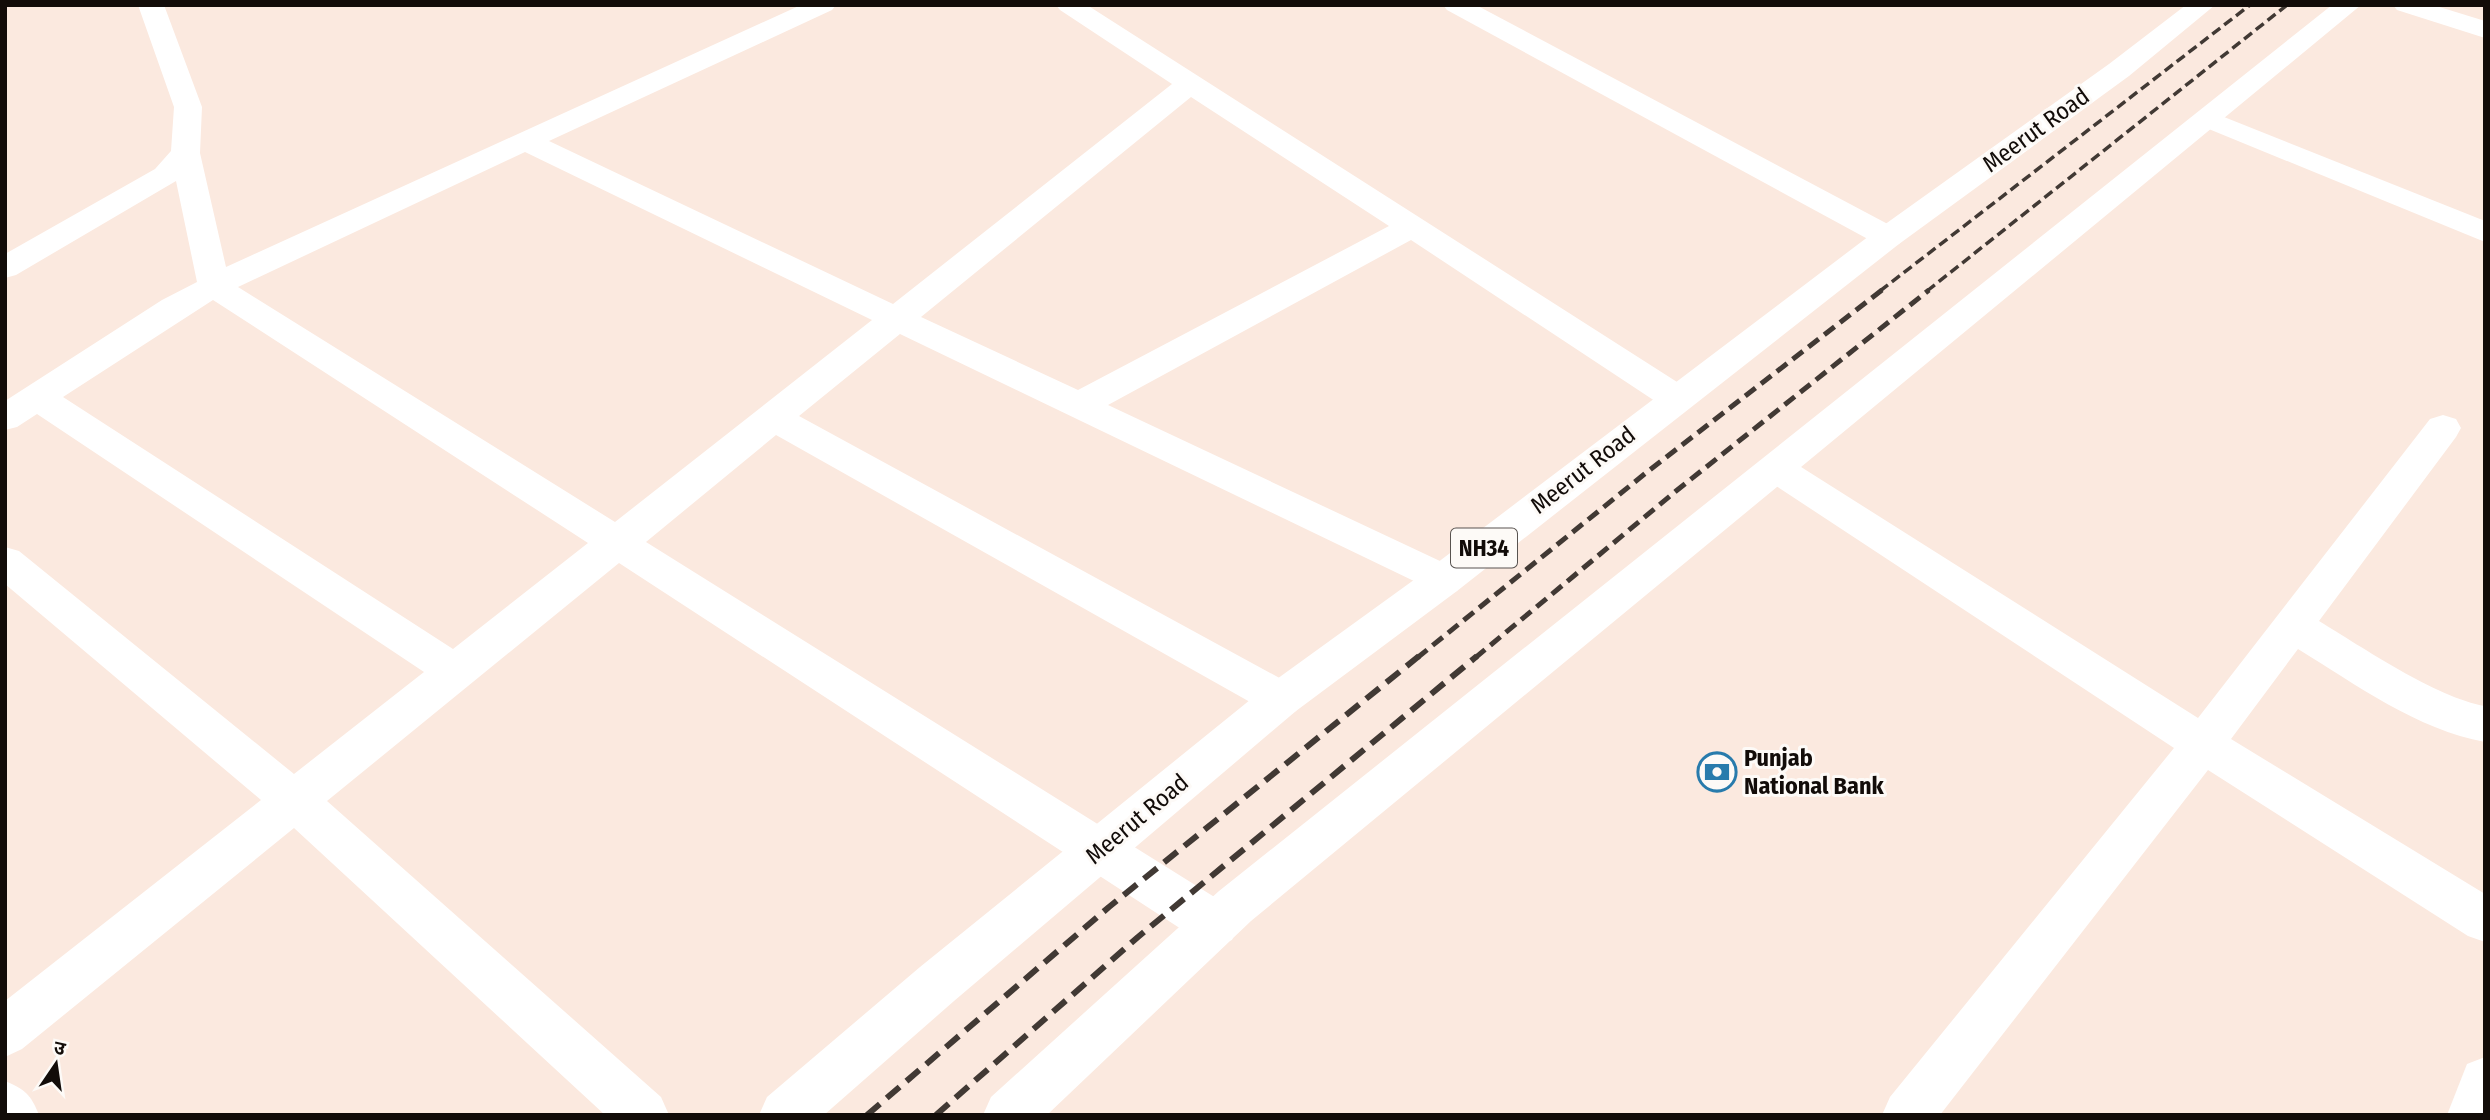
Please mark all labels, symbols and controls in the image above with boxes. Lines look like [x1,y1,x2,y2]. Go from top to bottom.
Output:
street label: Meerut Road [1977,82,2095,178]
street label: Meerut Road [1525,421,1641,519]
road number: NH34 [1451,528,1517,568]
place label: Punjab National Bank [1744,744,1885,800]
bank icon: Punjab National Bank [1696,751,1738,793]
street label: Meerut Road [1080,768,1194,870]
north arrow [21,1029,91,1099]
text: उ [52,1035,69,1061]

